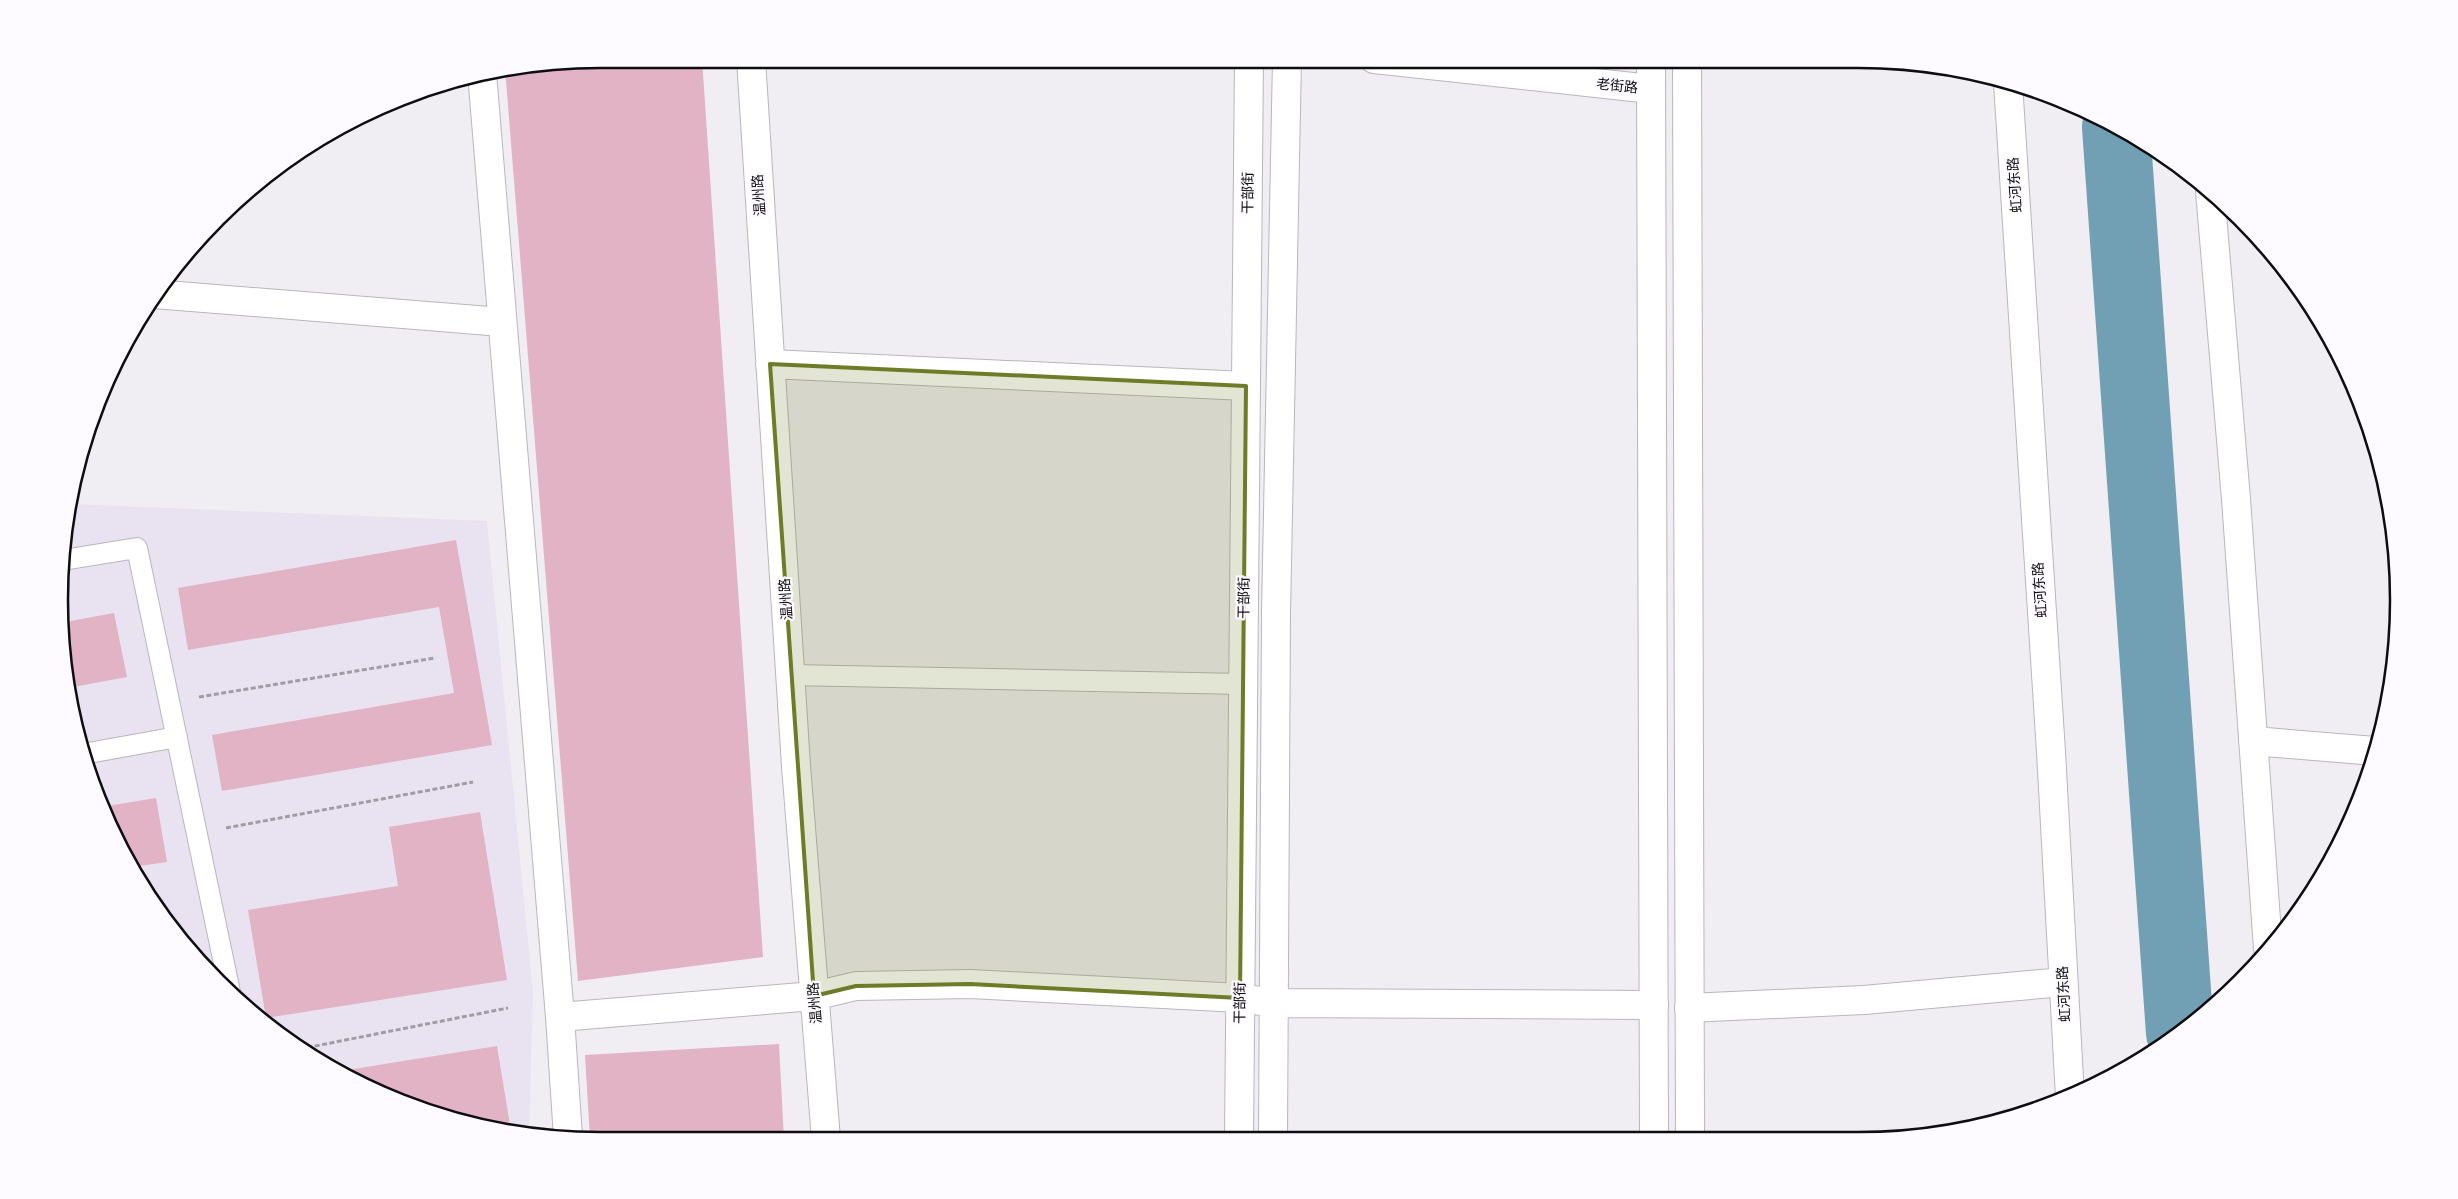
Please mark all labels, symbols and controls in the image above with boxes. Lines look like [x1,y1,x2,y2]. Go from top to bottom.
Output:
street label: 老街路 [1595,75,1639,97]
street label: 虹河东路 [2005,156,2025,214]
street label: 干部街 [1239,172,1257,214]
street label: 温州路 [749,173,769,217]
street label: 虹河东路 [2030,561,2050,619]
street label: 温州路 [776,577,796,621]
street label: 干部街 [1235,577,1253,619]
street label: 虹河东路 [2054,966,2074,1022]
street label: 温州路 [805,981,825,1025]
street label: 干部街 [1231,982,1249,1024]

